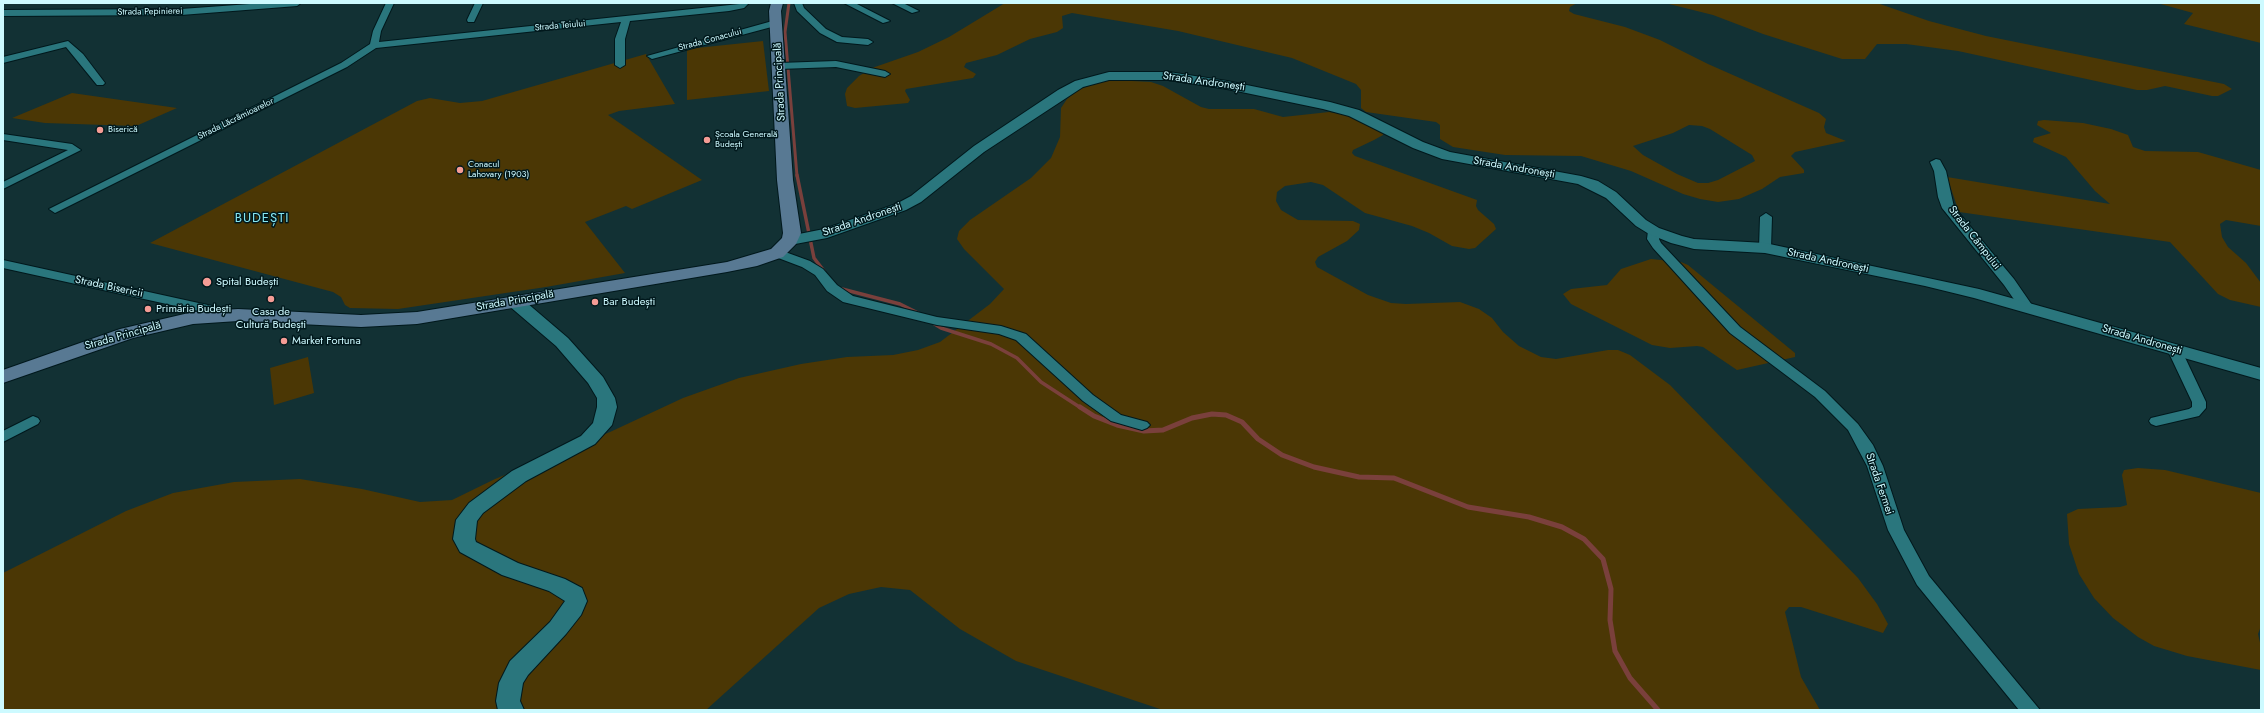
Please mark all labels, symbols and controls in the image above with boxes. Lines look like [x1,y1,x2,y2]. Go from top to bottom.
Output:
street label: Strada Pepinierei [117,6,183,18]
street label: Strada Teiului [534,18,586,34]
street label: Strada Conacului [677,26,743,54]
street label: Strada Principală [771,43,789,121]
street label: Strada Andronești [1162,70,1246,94]
street label: Strada Lăcrămioarelor [196,96,276,142]
marker: Biserică [95,125,105,135]
place label: Biserică [108,125,138,135]
place label: Școala Generală Budești [715,130,777,151]
marker: Școala Generală Budești [702,135,712,145]
street label: Strada Andronești [1472,154,1556,182]
place label: Conacul Lahovary (1903) [468,160,529,181]
marker: Conacul Lahovary (1903) [455,165,465,175]
street label: Strada Andronești [821,200,903,240]
street label: Strada Câmpului [1945,203,2003,273]
district label: BUDEȘTI [235,211,289,227]
street label: Strada Andronești [1786,246,1870,276]
street label: Strada Bisericii [74,273,144,301]
place label: Spital Budești [216,275,279,289]
marker: Spital Budești [201,276,213,288]
street label: Strada Principală [475,288,555,314]
marker: Casa de Cultură Budești [266,294,276,304]
place label: Bar Budești [603,295,655,309]
marker: Bar Budești [590,297,600,307]
place label: Primăria Budești [156,302,231,316]
marker: Primăria Budești [143,304,153,314]
place label: Casa de Cultură Budești [236,305,306,331]
street label: Strada Principală [84,319,162,353]
street label: Strada Andronești [2100,322,2184,358]
place label: Market Fortuna [292,334,361,348]
marker: Market Fortuna [279,336,289,346]
street label: Strada Fermei [1862,451,1896,517]

